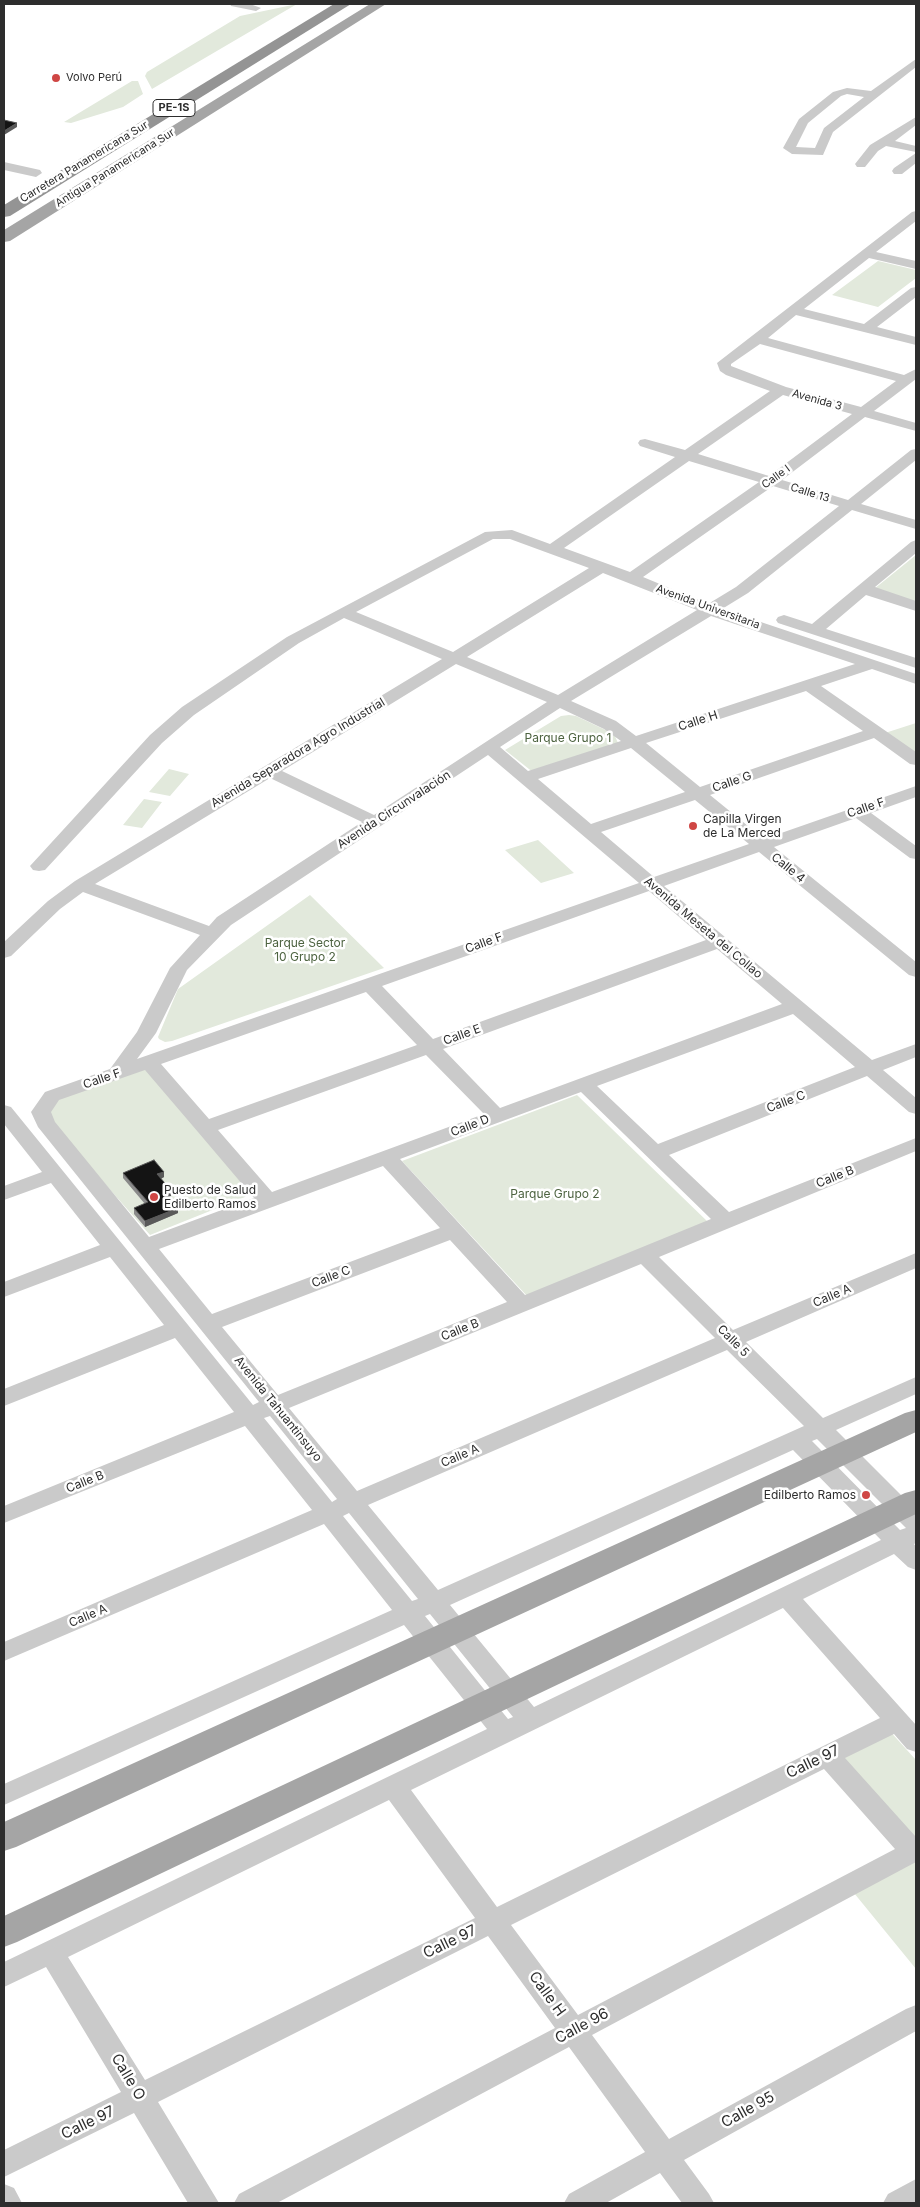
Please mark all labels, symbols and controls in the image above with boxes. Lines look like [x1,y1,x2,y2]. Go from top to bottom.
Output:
place label: Volvo Perú [66,71,122,85]
marker: Volvo Perú [50,72,62,84]
road number: PE-1S [153,100,195,116]
street label: Carretera Panamericana Sur [18,118,150,206]
street label: Antigua Panamericana Sur [53,126,177,210]
street label: Avenida 3 [791,387,843,413]
street label: Calle I [759,462,793,492]
street label: Calle 13 [789,481,831,505]
street label: Avenida Universitaria [654,582,762,632]
street label: Avenida Separadora Agro Industrial [208,695,388,811]
street label: Calle H [676,708,720,734]
park label: Parque Grupo 1 [525,731,611,745]
street label: Avenida Circunvalación [335,768,453,852]
street label: Calle G [710,769,754,795]
street label: Calle F [845,795,887,821]
place label: Capilla Virgen de La Merced [703,812,782,840]
marker: Capilla Virgen de La Merced [687,820,699,832]
street label: Calle 4 [768,850,808,886]
street label: Avenida Meseta del Collao [641,874,765,982]
street label: Calle F [463,930,505,956]
park label: Parque Sector 10 Grupo 2 [265,936,345,964]
street label: Calle E [441,1022,483,1048]
street label: Calle F [81,1066,123,1092]
street label: Calle C [765,1088,807,1116]
street label: Calle D [449,1112,491,1140]
street label: Calle B [814,1163,856,1191]
place label: Puesto de Salud Edilberto Ramos [164,1183,256,1211]
park label: Parque Grupo 2 [510,1187,600,1201]
marker: Puesto de Salud Edilberto Ramos [148,1191,160,1203]
street label: Calle C [310,1263,352,1291]
street label: Calle A [811,1282,853,1310]
street label: Calle B [439,1316,481,1344]
street label: Calle 5 [714,1322,752,1360]
street label: Avenida Tahuantinsuyo [231,1354,325,1464]
street label: Calle A [439,1442,481,1470]
street label: Calle B [64,1468,106,1496]
place label: Edilberto Ramos [764,1488,856,1502]
marker: Edilberto Ramos [860,1489,872,1501]
street label: Calle A [67,1602,109,1630]
street label: Calle 97 [783,1741,843,1783]
street label: Calle 97 [420,1921,480,1963]
street label: Calle H [525,1968,569,2020]
street label: Calle 96 [552,2004,612,2048]
street label: Calle O [107,2050,149,2104]
street label: Calle 95 [718,2088,778,2132]
street label: Calle 97 [58,2102,118,2144]

